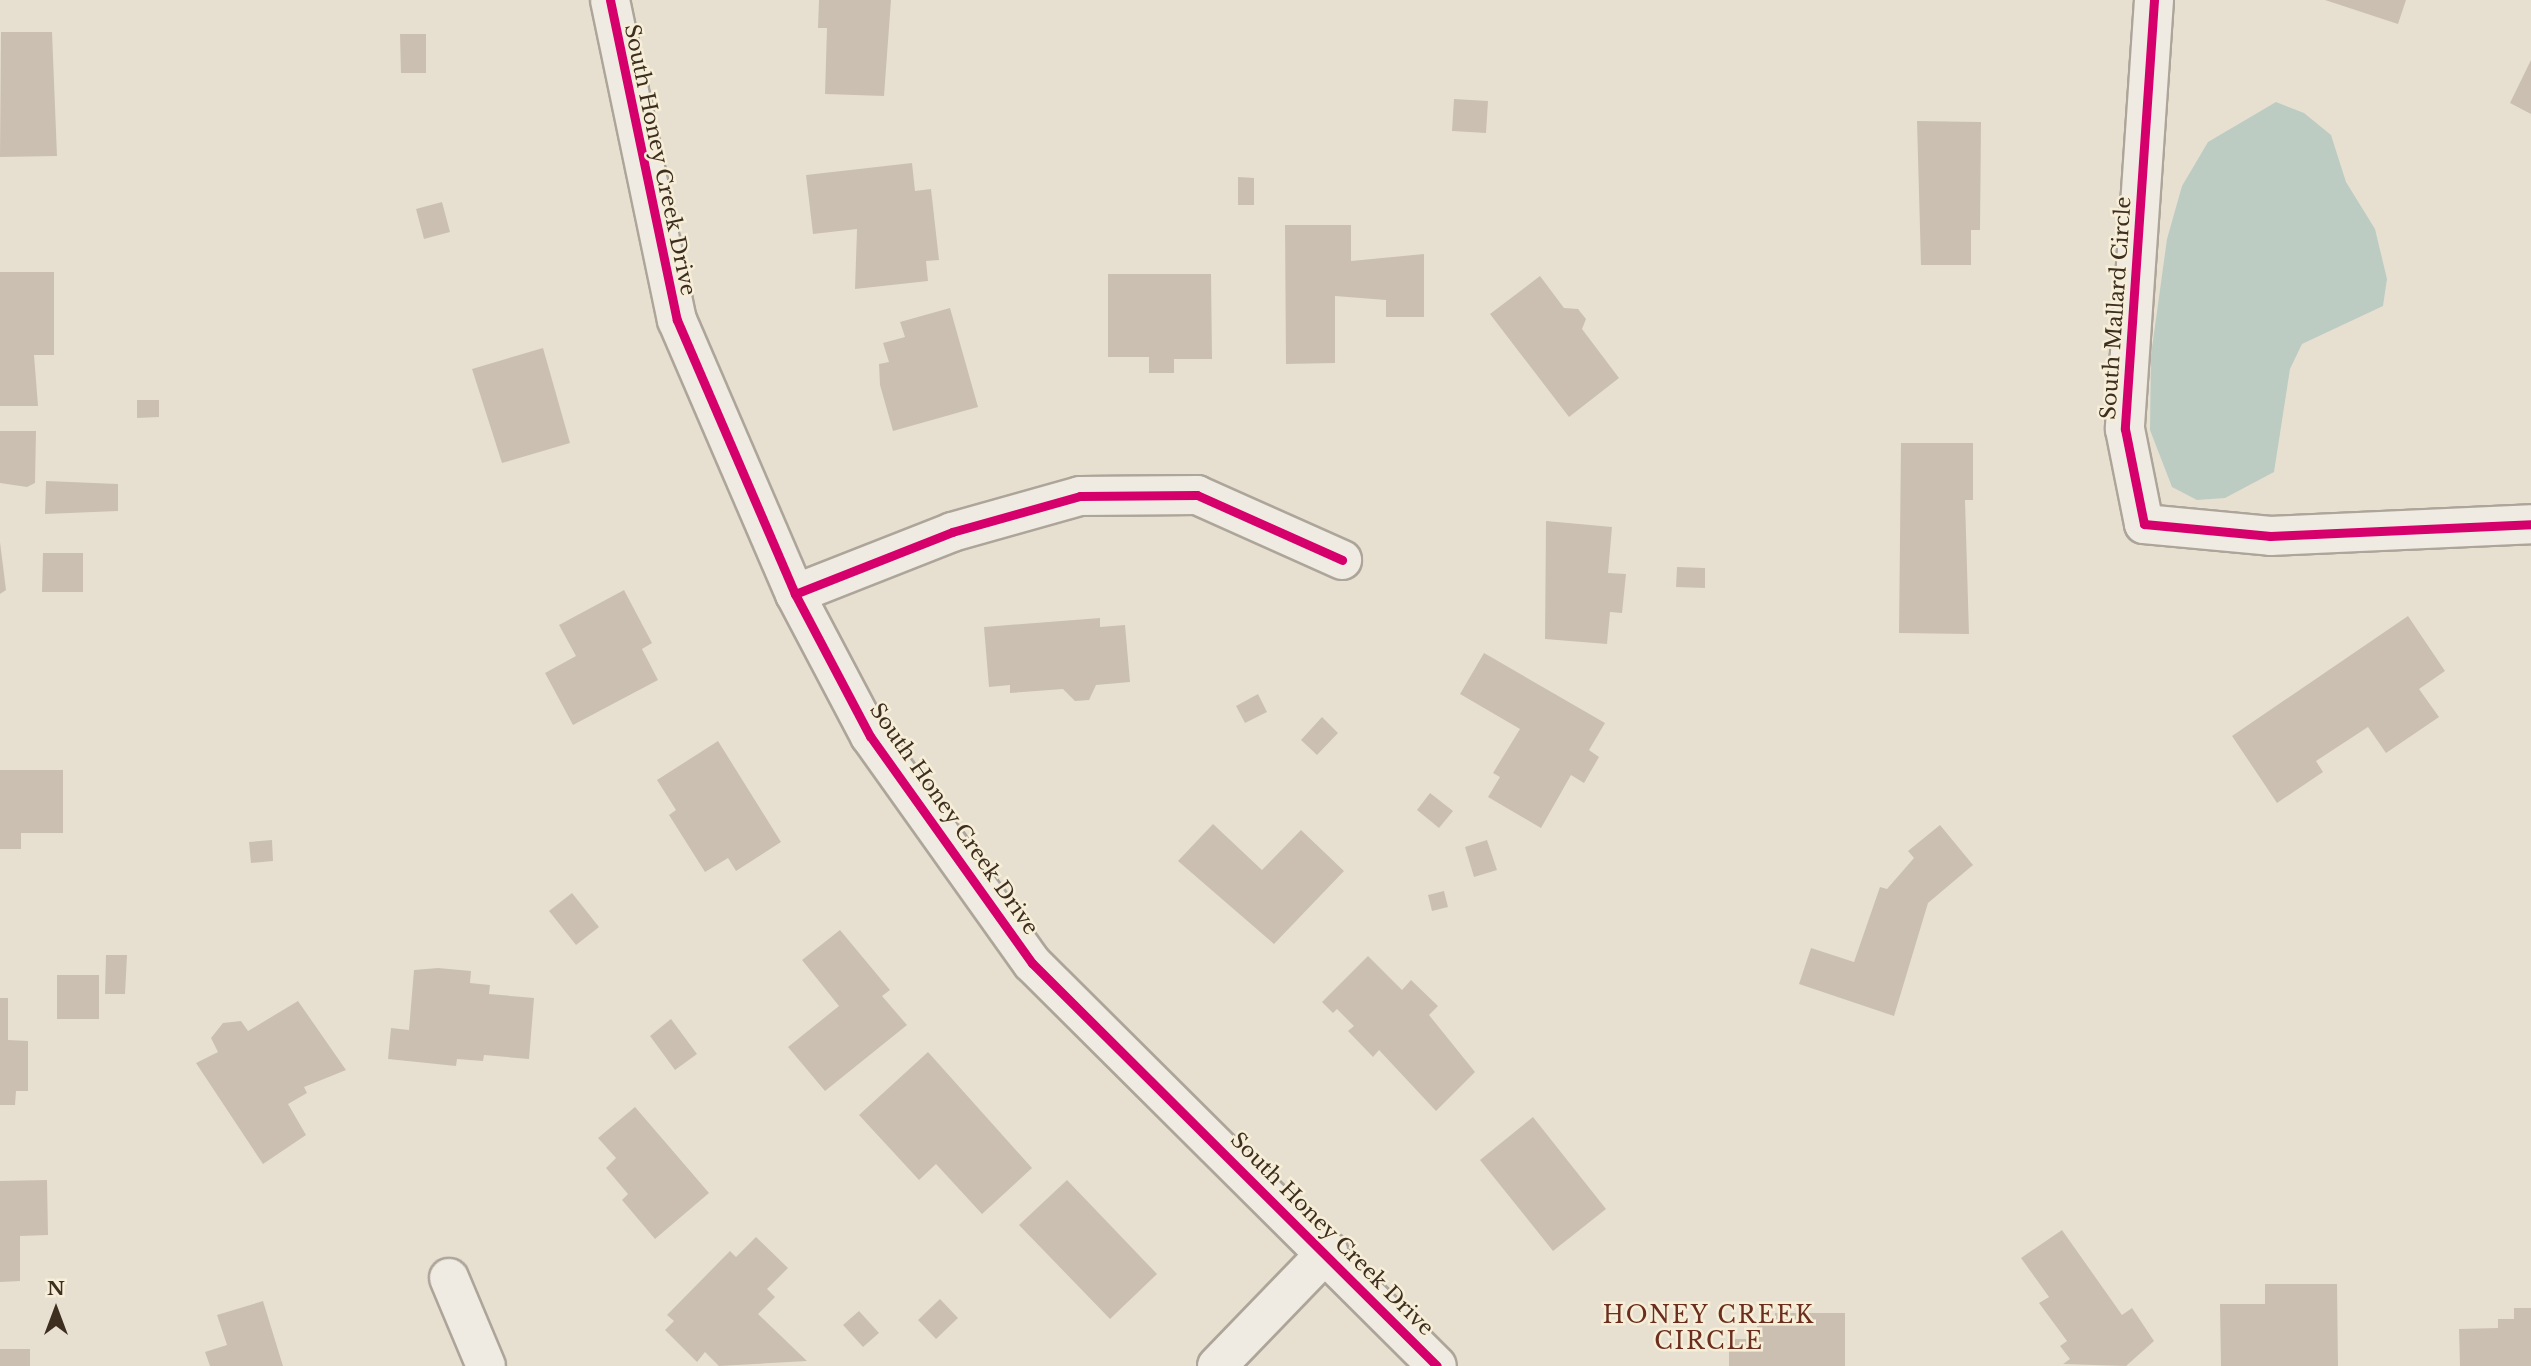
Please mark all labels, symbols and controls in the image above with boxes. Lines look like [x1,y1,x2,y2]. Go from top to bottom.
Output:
street label: South Honey Creek Drive [619,22,701,298]
street label: South Mallard Circle [2096,196,2136,420]
street label: South Honey Creek Drive [864,698,1044,940]
street label: South Honey Creek Drive [1225,1127,1439,1341]
north arrow [21,1275,91,1345]
text: N [47,1277,65,1300]
district label: HONEY CREEK CIRCLE [1604,1301,1814,1355]

